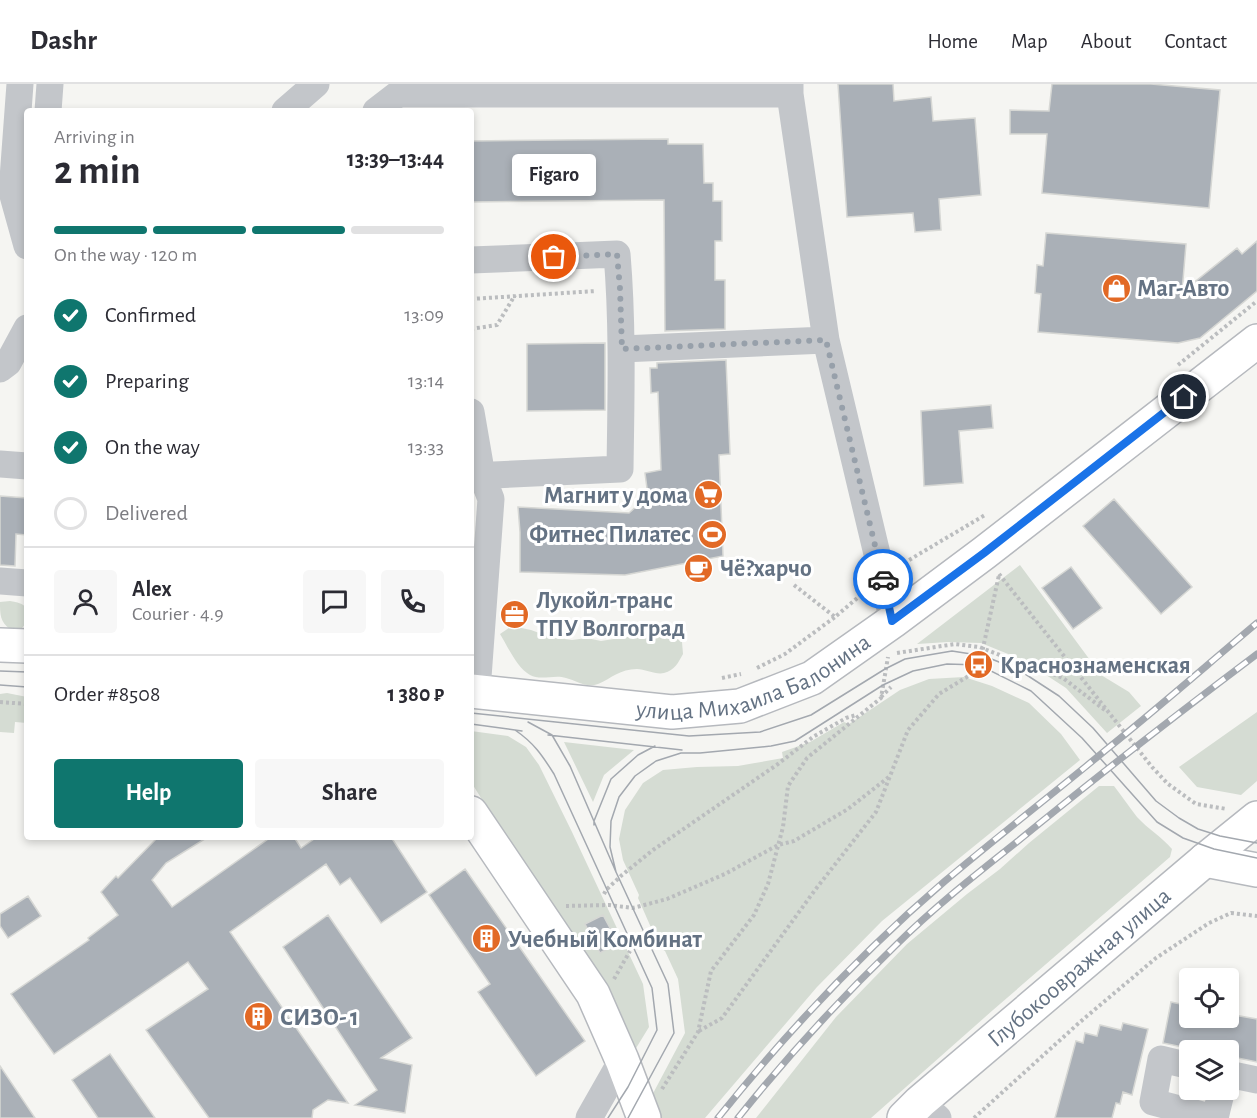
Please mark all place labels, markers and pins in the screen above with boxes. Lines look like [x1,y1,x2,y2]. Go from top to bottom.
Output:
callout: Figaro [512,155,596,197]
pin [528,231,579,282]
shop icon: Маг-Авто [1100,272,1132,304]
place label: Маг-Авто [1137,277,1230,301]
pin [1158,371,1209,422]
supermarket icon: Магнит у дома [693,479,725,511]
place label: Магнит у дома [544,484,688,508]
sports icon: Фитнес Пилатес [696,518,728,550]
place label: Фитнес Пилатес [529,523,691,547]
cafe icon: Чё?харчо [683,552,715,584]
place label: Чё?харчо [720,557,812,581]
place label: Лукойл-транс ТПУ Волгоград [536,589,685,641]
office icon: Лукойл-транс ТПУ Волгоград [499,598,531,630]
bus stop icon: Краснознаменская [963,649,995,681]
place label: Краснознаменская [1000,654,1191,678]
building icon: Учебный Комбинат [471,923,503,955]
place label: Учебный Комбинат [508,928,703,952]
building icon: СИЗО- 1 [243,1001,275,1033]
place label: СИЗО- 1 [280,1006,359,1030]

